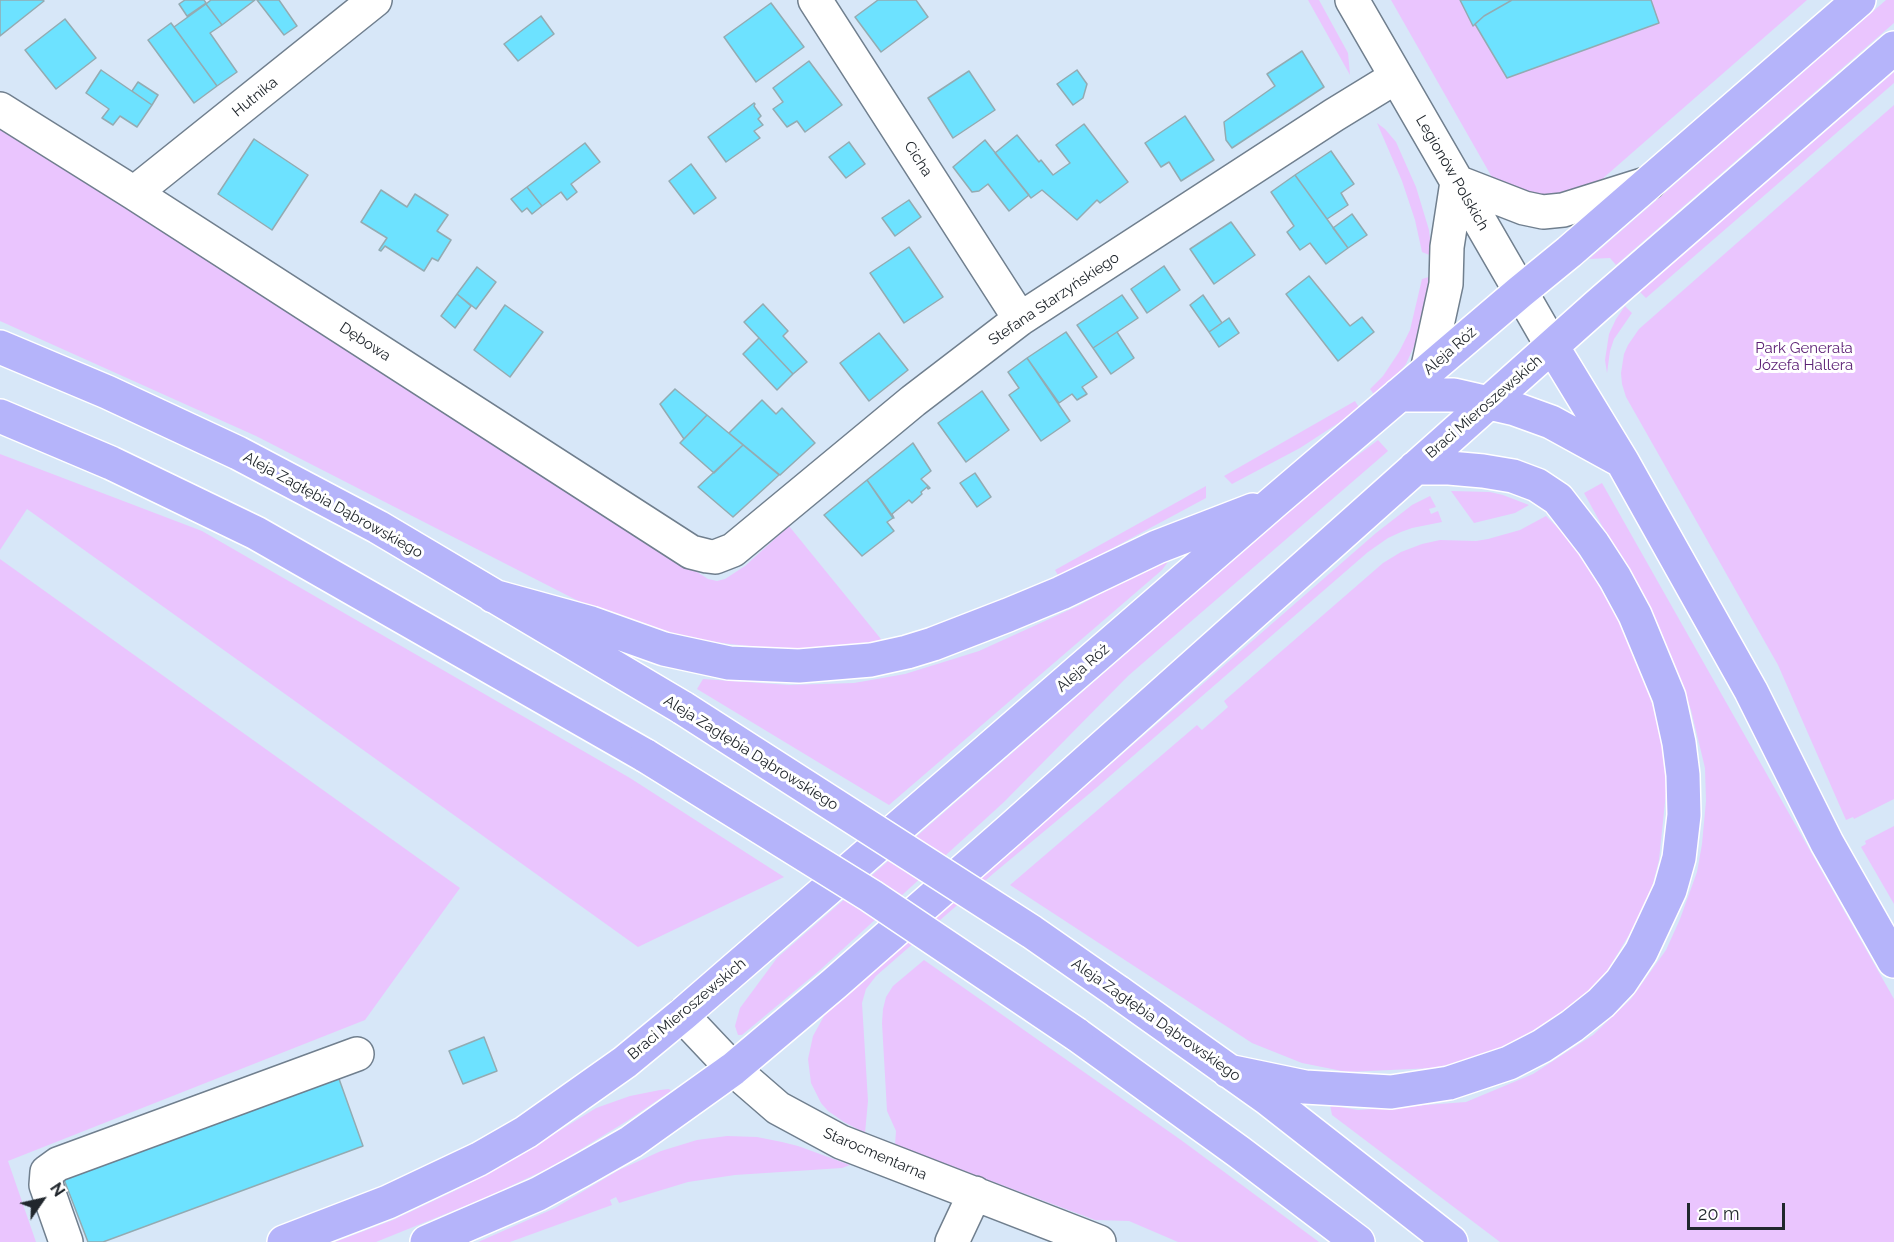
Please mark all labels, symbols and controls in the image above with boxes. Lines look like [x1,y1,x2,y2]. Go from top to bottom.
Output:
street label: Hutnika [229,73,281,121]
street label: Legionów Polskich [1412,112,1492,234]
street label: Cicha [900,138,936,180]
street label: Stefana Starzyńskiego [985,249,1123,349]
street label: Dębowa [336,319,394,365]
street label: Aleja Róż [1420,323,1480,379]
park label: Park Generała Józefa Hallera [1755,339,1853,374]
street label: Braci Mieroszewskich [1422,352,1546,462]
street label: Aleja Zagłębia Dąbrowskiego [240,448,426,562]
street label: Aleja Róż [1053,640,1113,696]
street label: Aleja Zagłębia Dąbrowskiego [660,692,842,814]
street label: Braci Mieroszewskich [624,954,750,1064]
street label: Aleja Zagłębia Dąbrowskiego [1068,955,1244,1085]
street label: Starocmentarna [820,1124,930,1184]
north arrow [12,1170,72,1230]
text: N [46,1179,69,1200]
scale bar [1690,1191,1788,1229]
text: 20 m [1698,1203,1740,1224]

